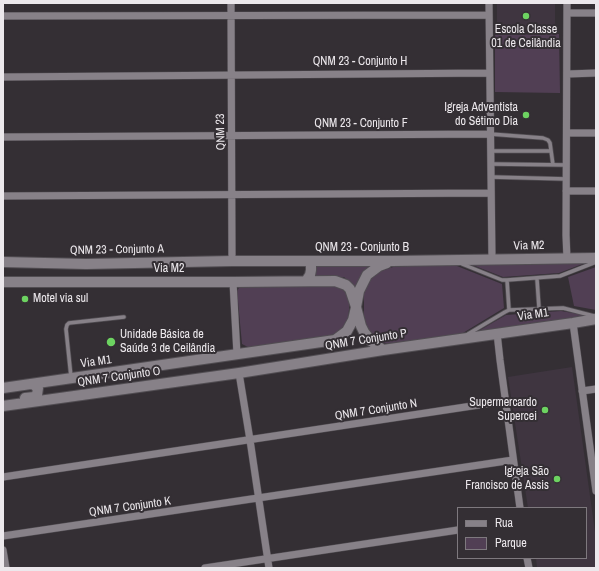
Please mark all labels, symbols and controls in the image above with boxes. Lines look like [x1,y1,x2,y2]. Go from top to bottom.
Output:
marker: Escola Classe 01 de Ceilândia [521,11,531,21]
place label: Escola Classe 01 de Ceilândia [491,23,561,51]
street label: QNM 23 - Conjunto H [313,55,407,69]
place label: Igreja Adventista do Sétimo Dia [444,101,518,129]
marker: Igreja Adventista do Sétimo Dia [521,110,531,120]
street label: QNM 23 [213,114,229,150]
street label: QNM 23 - Conjunto F [314,117,408,131]
street label: Via M2 [513,239,545,253]
street label: QNM 23 - Conjunto B [315,241,409,255]
street label: QNM 23 - Conjunto A [70,242,164,258]
street label: Via M2 [153,262,185,276]
place label: Motel via sul [33,292,88,306]
marker: Motel via sul [20,294,30,304]
street label: Via M1 [517,306,549,324]
street label: QNM 7 Conjunto P [324,326,408,354]
place label: Unidade Básica de Saúde 3 de Ceilândia [120,328,215,356]
marker: Unidade Básica de Saúde 3 de Ceilândia [105,336,117,348]
street label: Via M1 [80,353,112,371]
street label: QNM 7 Conjunto O [77,364,161,390]
street label: QNM 7 Conjunto N [334,396,418,424]
place label: Supermercardo Supercei [469,396,537,424]
marker: Supermercardo Supercei [540,405,550,415]
place label: Igreja São Francisco de Assis [465,465,549,493]
marker: Igreja São Francisco de Assis [552,474,562,484]
street label: QNM 7 Conjunto K [88,494,172,520]
legend [457,507,587,559]
text: Rua [495,515,513,531]
text: Parque [495,535,527,551]

